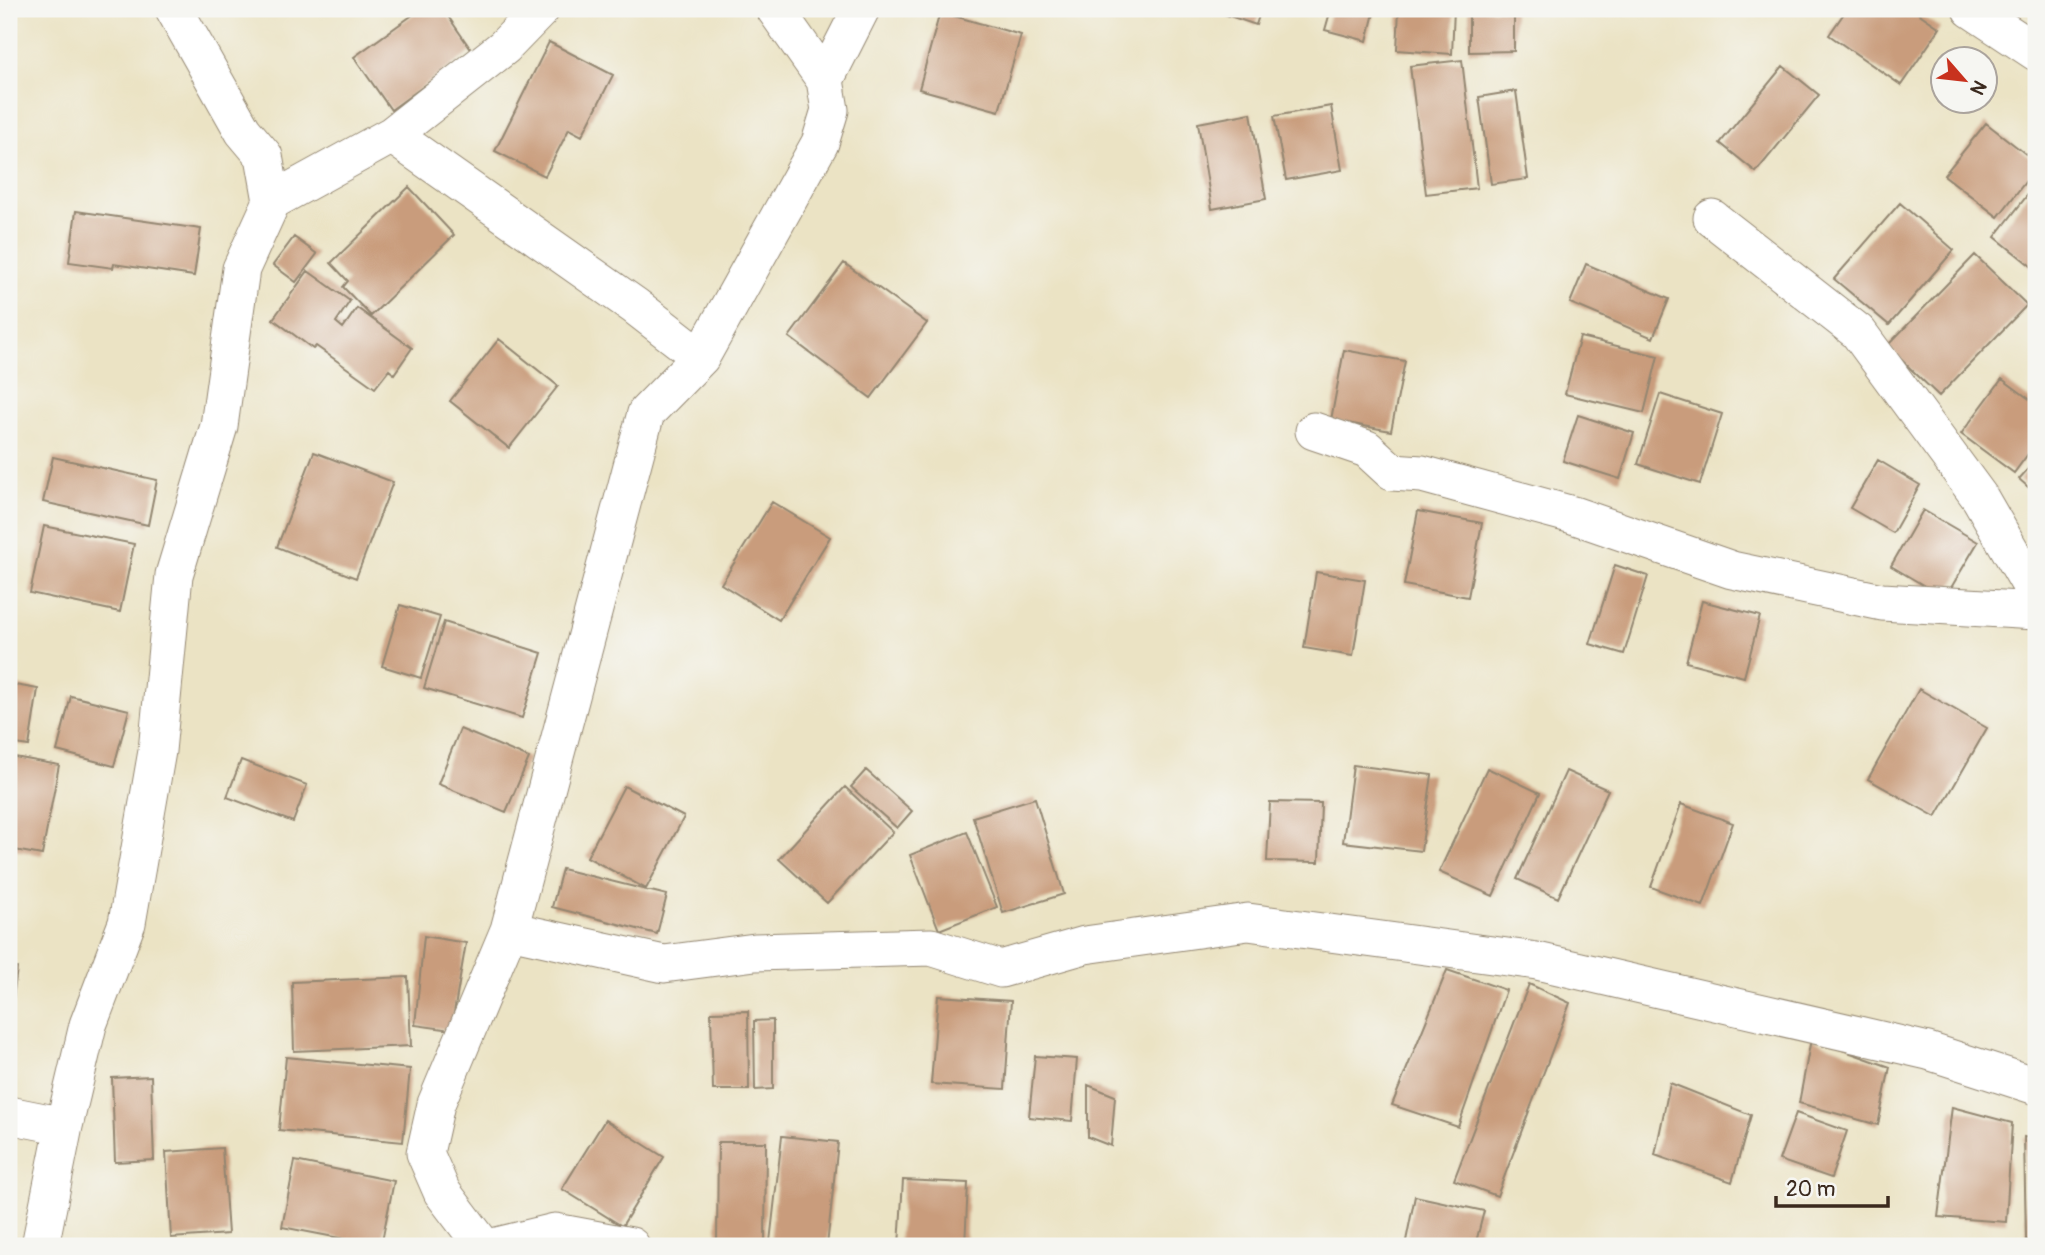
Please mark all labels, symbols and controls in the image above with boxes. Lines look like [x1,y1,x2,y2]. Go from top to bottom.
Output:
north arrow [1930,46,2000,116]
text: N [1964,76,1992,99]
scale bar [1776,1164,1888,1208]
text: 20 m [1786,1176,1835,1203]

